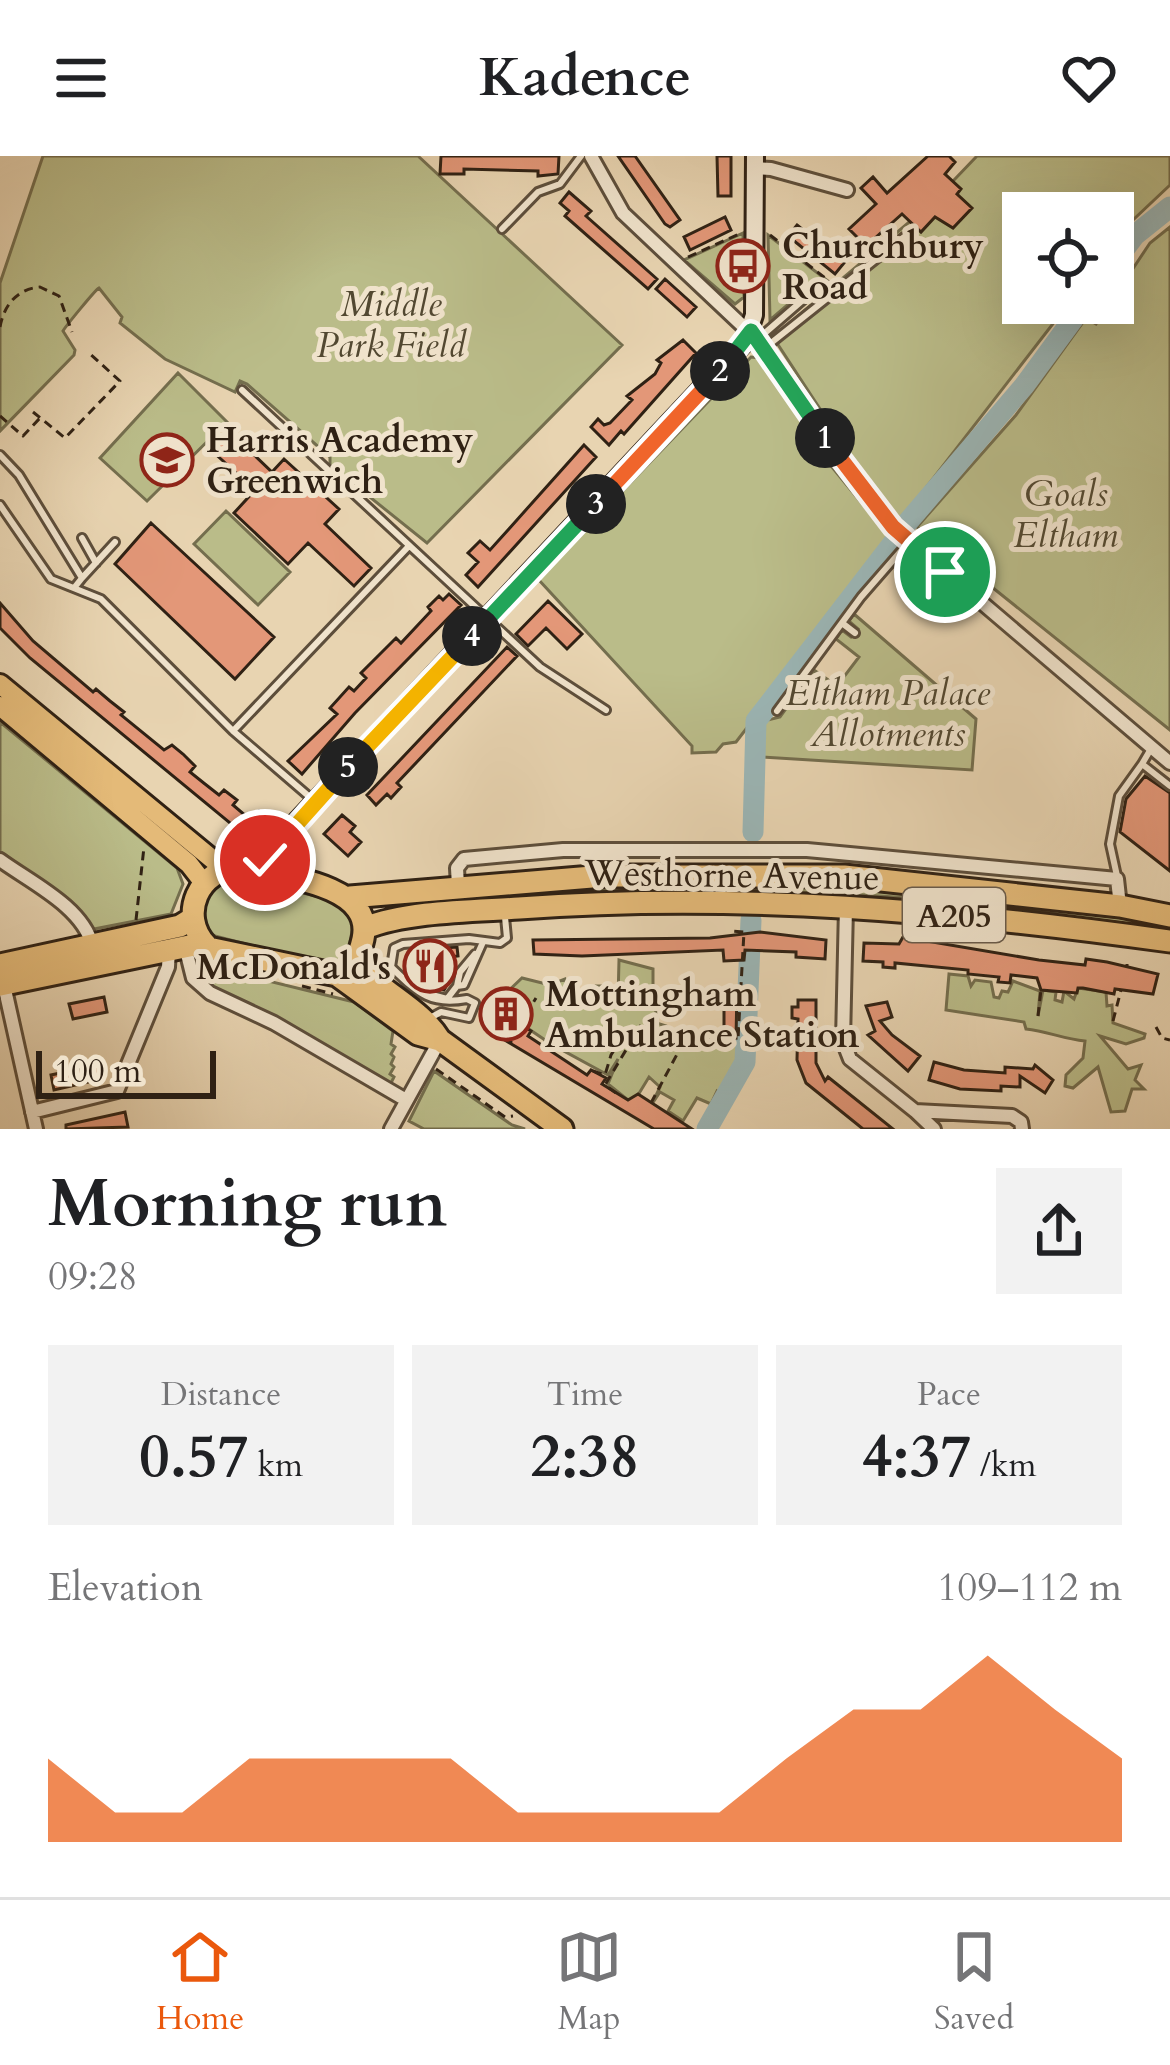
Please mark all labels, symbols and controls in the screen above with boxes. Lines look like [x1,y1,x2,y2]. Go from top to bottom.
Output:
text: Kadence [479,42,691,115]
icon: menu [48,45,114,111]
icon: heart [1056,45,1122,111]
map controls [1002,192,1134,324]
button: locate [1002,192,1134,324]
place label: Churchbury Road [782,222,984,312]
bus stop icon: Churchbury Road [715,238,771,294]
park label: Middle Park Field [317,280,467,370]
pin: 2 [690,341,750,401]
text: 2 [712,348,728,393]
pin: 1 [795,408,855,468]
text: 1 [817,415,833,460]
place label: Harris Academy Greenwich [206,416,474,506]
school or university icon: Harris Academy Greenwich [139,432,195,488]
park label: Goals Eltham [1014,470,1118,560]
pin: 3 [566,474,626,534]
text: 3 [588,481,604,526]
pin [894,521,996,623]
icon: arrive [912,539,978,605]
pin: 4 [442,606,502,666]
text: 4 [464,613,480,658]
park label: Eltham Palace Allotments [786,669,991,759]
pin: 5 [318,737,378,797]
text: 5 [340,744,356,789]
pin [214,809,316,911]
icon: check [232,827,298,893]
street label: Westhorne Avenue [583,848,880,903]
road number: A205 [903,888,1005,942]
restaurant icon: McDonald's [402,938,458,994]
place label: McDonald's [196,943,391,992]
place label: Mottingham Ambulance Station [545,970,859,1060]
building icon: Mottingham Ambulance Station [478,986,534,1042]
scale bar [36,1045,216,1098]
text: 100 m [54,1049,141,1094]
text: Morning run [48,1160,447,1249]
button: share [996,1168,1122,1294]
text: 09:28 [48,1250,138,1303]
text: Distance [161,1372,281,1417]
text: Time [547,1372,623,1417]
text: Pace [917,1372,981,1417]
text: 0.57 [139,1417,249,1498]
text: 2:38 [530,1417,640,1498]
text: 4:37 [862,1417,971,1498]
text: km [249,1443,303,1488]
text: /km [971,1443,1036,1488]
text: Elevation [48,1561,203,1614]
text: 109–112 m [937,1561,1122,1614]
tab: Home [156,1924,244,2041]
tab: Map [556,1924,622,2041]
tab: Saved [934,1924,1014,2041]

